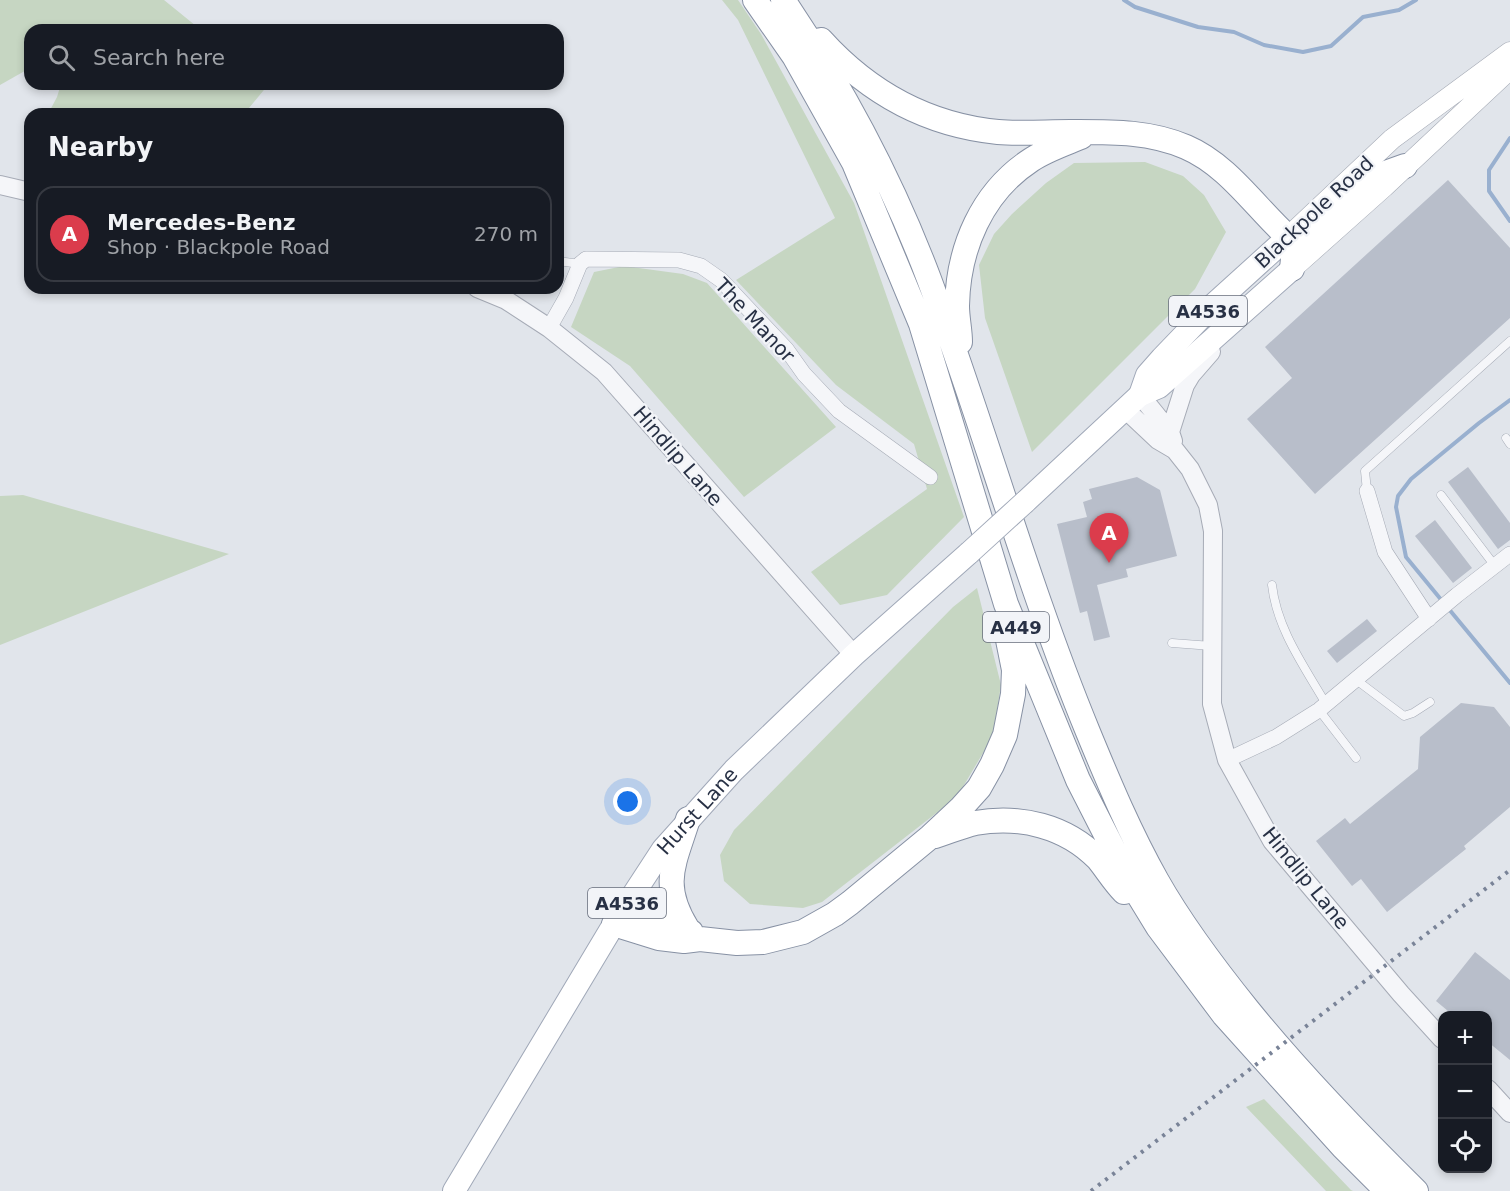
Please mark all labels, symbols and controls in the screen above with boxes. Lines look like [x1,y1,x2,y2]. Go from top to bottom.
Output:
search box [24,24,564,90]
icon: search [45,41,78,74]
text: Search here [93,45,225,70]
text: Nearby [48,132,153,162]
street label: Blackpole Road [1250,151,1378,273]
text: Mercedes-Benz [107,210,296,235]
text: A [62,222,77,246]
text: 270 m [474,222,538,246]
text: Shop · Blackpole Road [107,235,330,259]
street label: The Manor [709,272,801,368]
road number: A4536 [1169,296,1247,326]
street label: Hindlip Lane [628,401,728,511]
pin: A [1090,514,1128,563]
road number: A449 [983,612,1049,642]
street label: Hurst Lane [652,762,743,860]
your location [613,787,642,816]
street label: Hindlip Lane [1257,822,1355,934]
road number: A4536 [588,888,666,918]
map controls [1438,1011,1492,1173]
button: + [1438,1011,1492,1065]
button: − [1438,1065,1492,1119]
button: locate [1438,1119,1492,1173]

